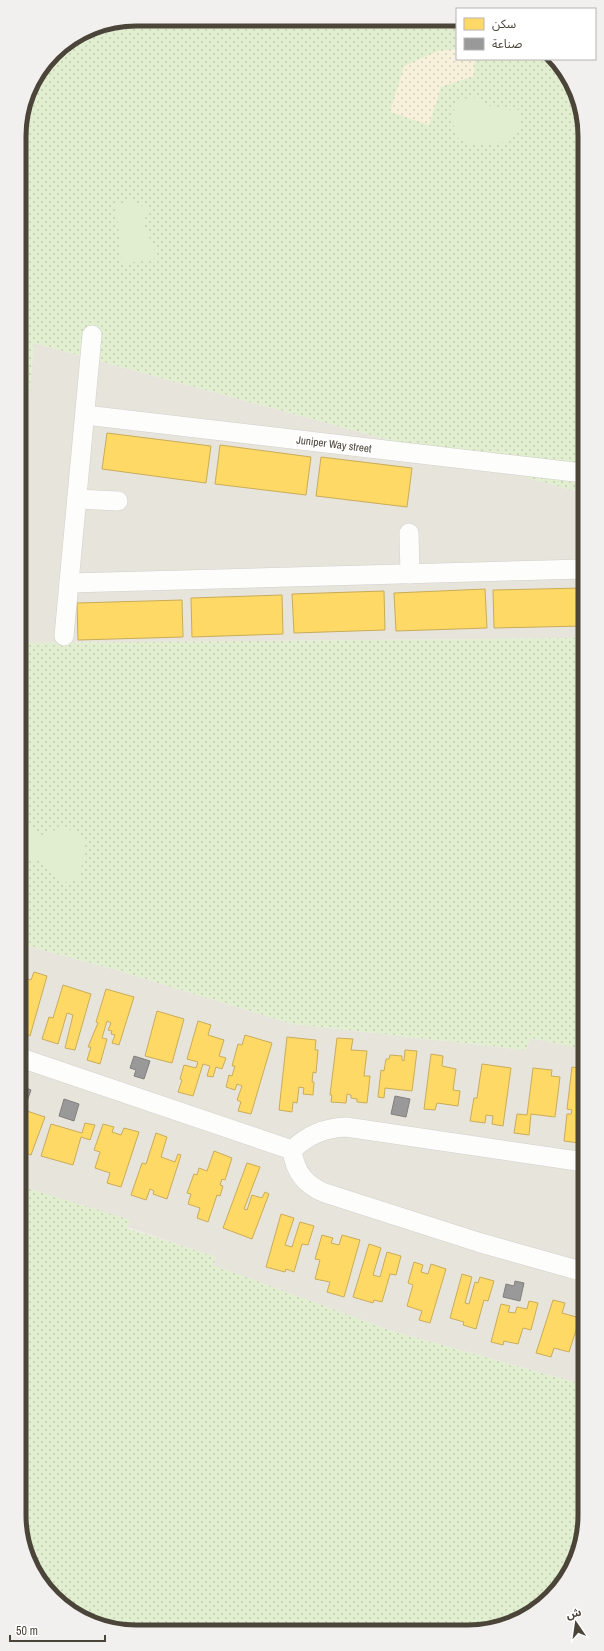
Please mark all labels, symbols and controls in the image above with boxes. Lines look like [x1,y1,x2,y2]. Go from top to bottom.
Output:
legend [456,8,596,60]
text: سكن [492,16,516,32]
text: صناعة [492,36,522,52]
street label: Juniper Way street [296,432,373,456]
north arrow [556,1603,596,1643]
text: ش [565,1605,583,1622]
scale bar [10,1617,105,1643]
text: 50 m [16,1623,38,1639]

